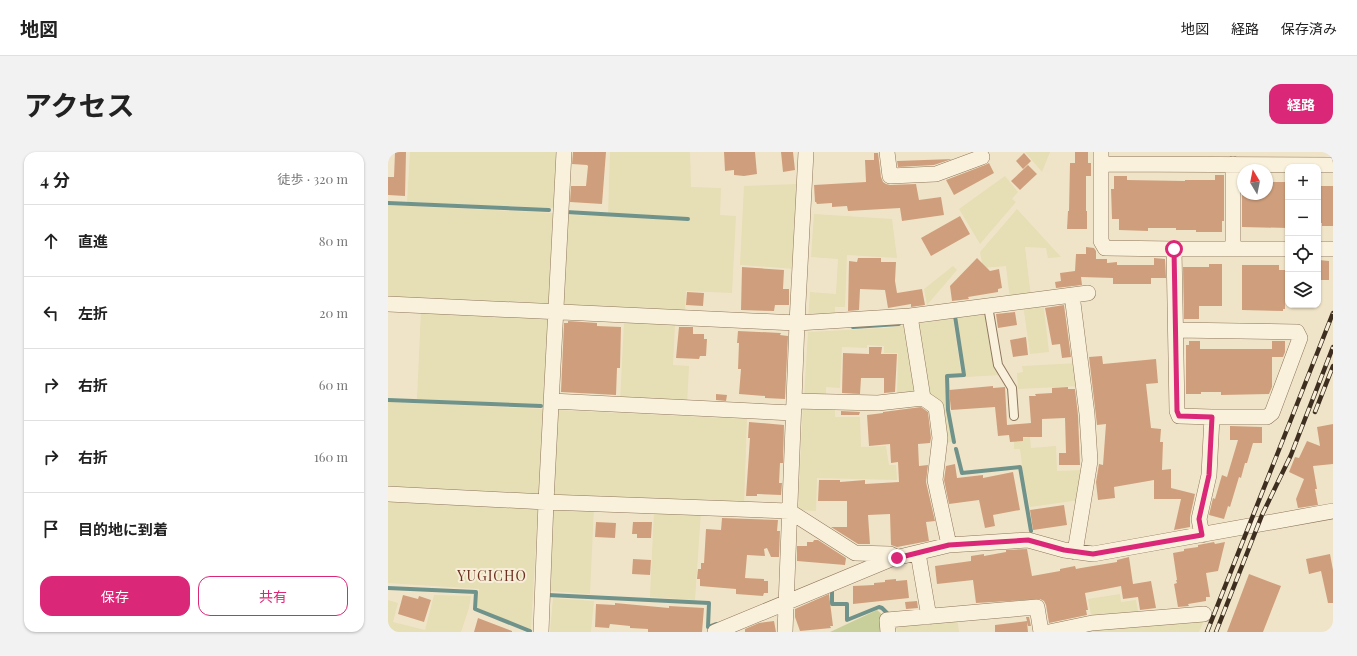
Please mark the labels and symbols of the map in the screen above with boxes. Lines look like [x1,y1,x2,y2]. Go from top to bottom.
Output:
north arrow [1237,164,1273,200]
route start [1165,240,1183,258]
route end [888,549,906,567]
district label: YUGICHO [456,566,527,585]

